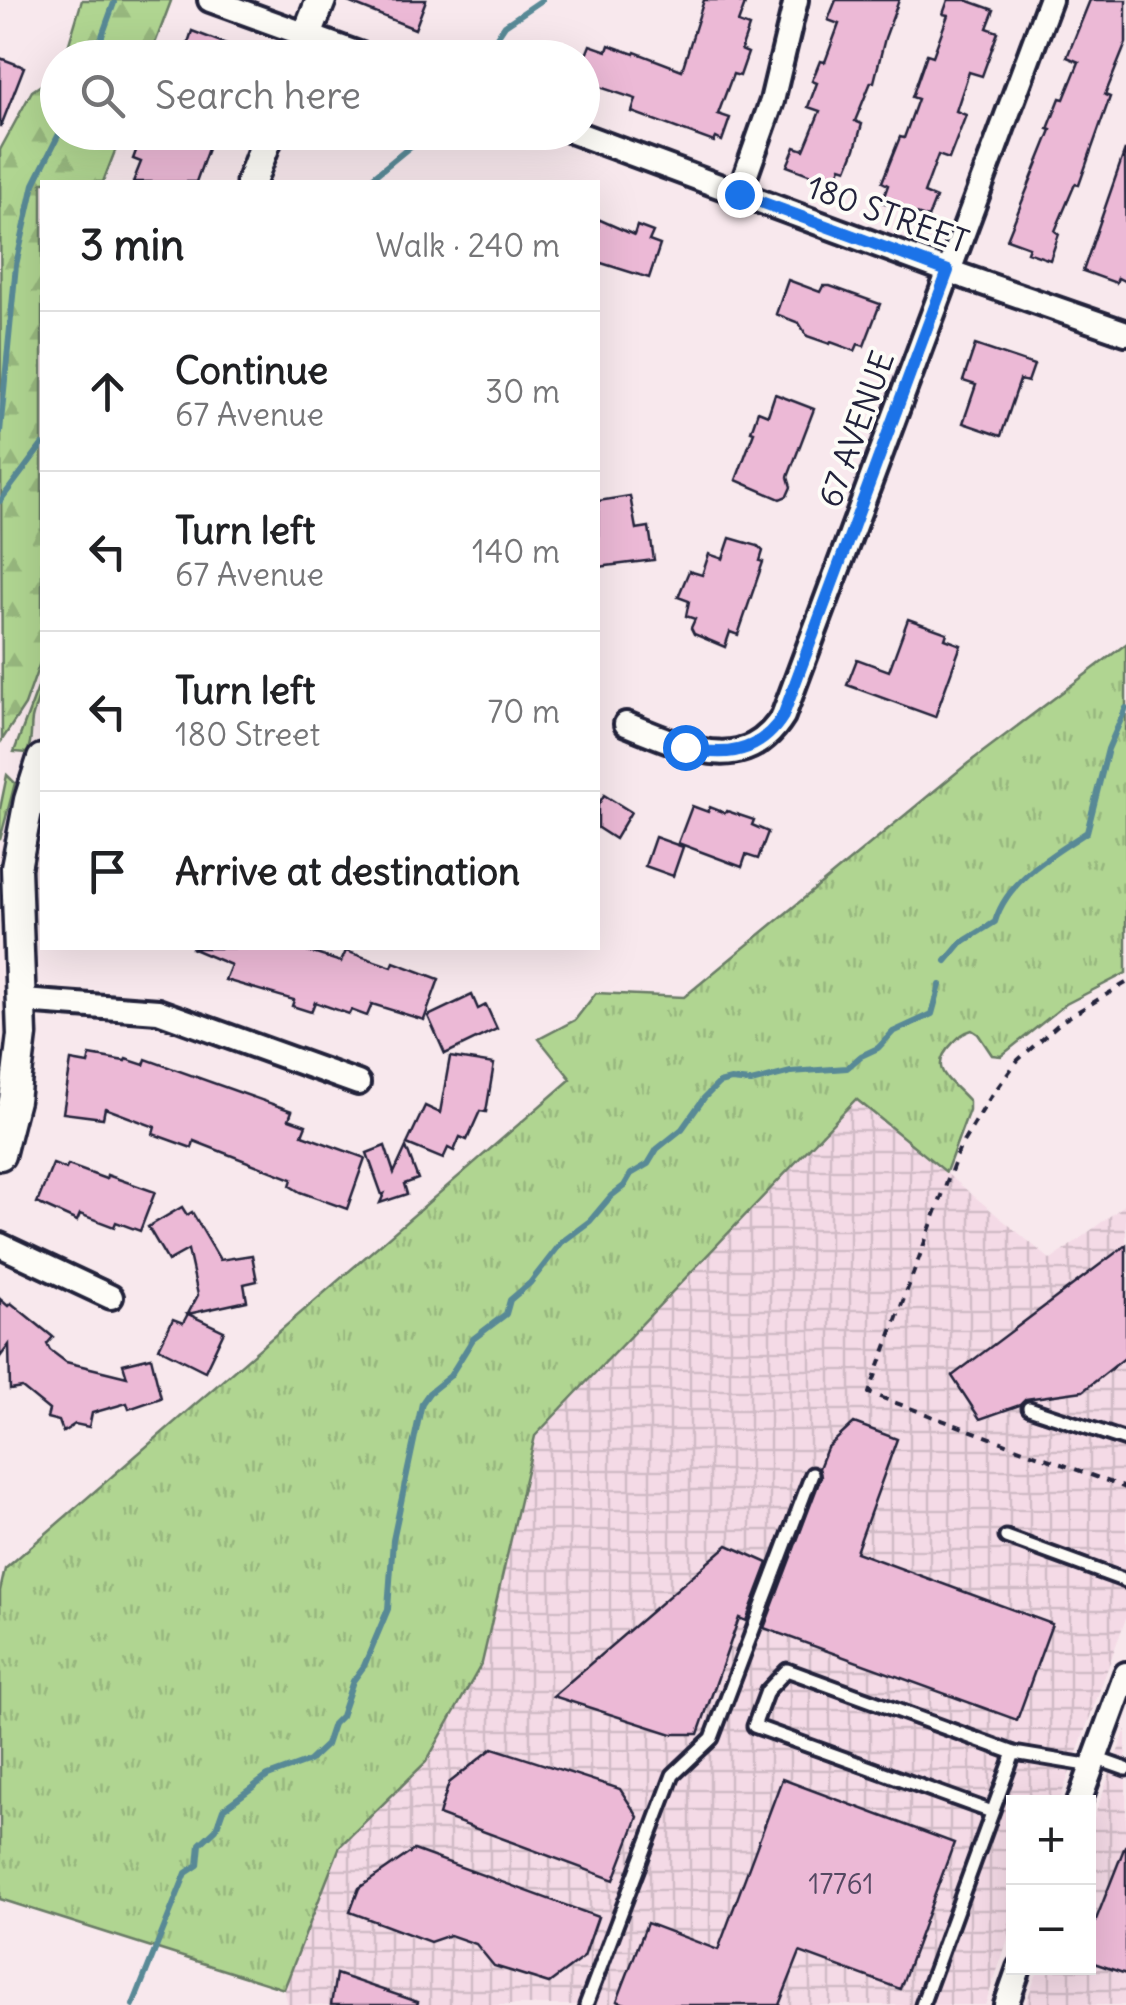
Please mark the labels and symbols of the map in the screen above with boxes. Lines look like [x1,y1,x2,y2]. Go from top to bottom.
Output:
street label: 180 STREET [802,166,974,262]
route end [717,172,763,218]
street label: 67 AVENUE [809,345,903,513]
route start [663,725,709,771]
house number: 17761 [808,1866,874,1902]

